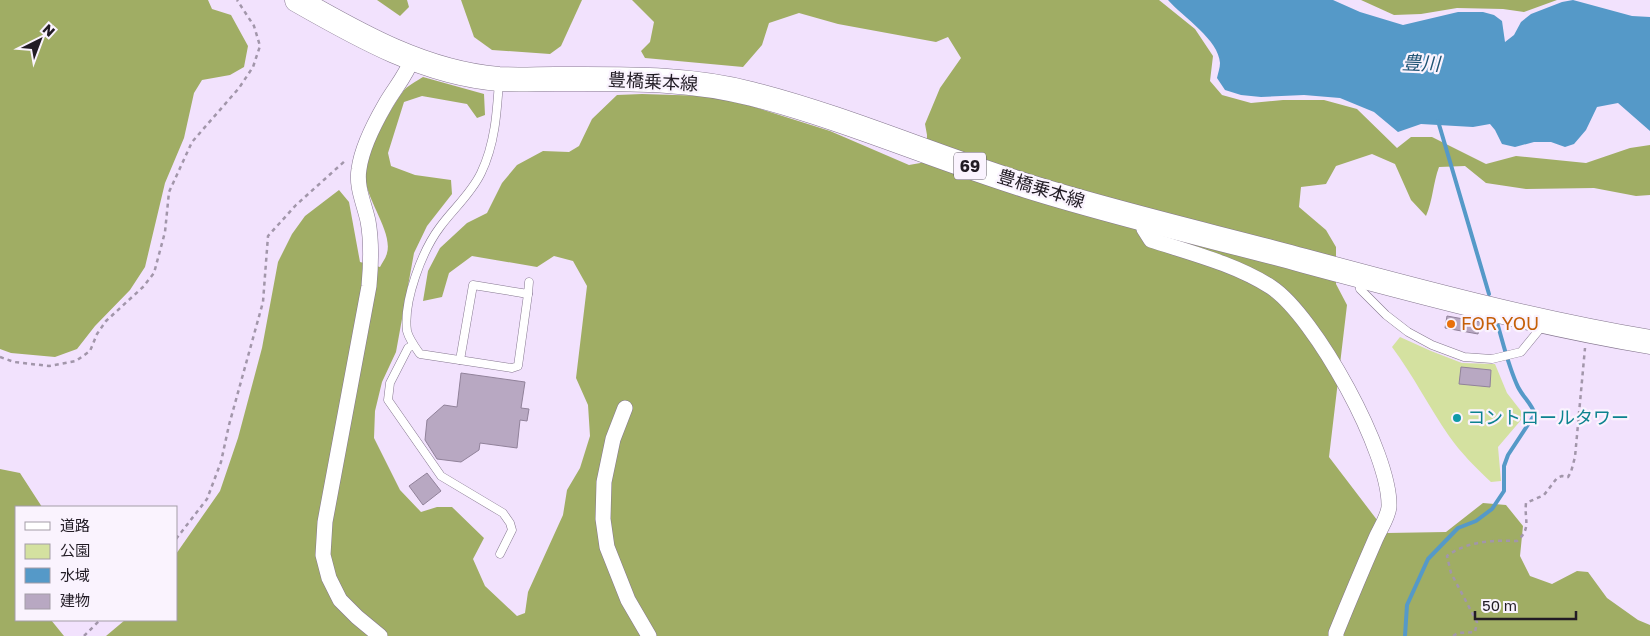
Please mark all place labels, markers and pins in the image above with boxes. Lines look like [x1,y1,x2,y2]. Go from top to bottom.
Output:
place label: FOR YOU [1461,312,1539,334]
marker: FOR YOU [1445,318,1457,330]
place label: コントロールタワー [1467,406,1629,428]
marker: コントロールタワー [1451,412,1463,424]

